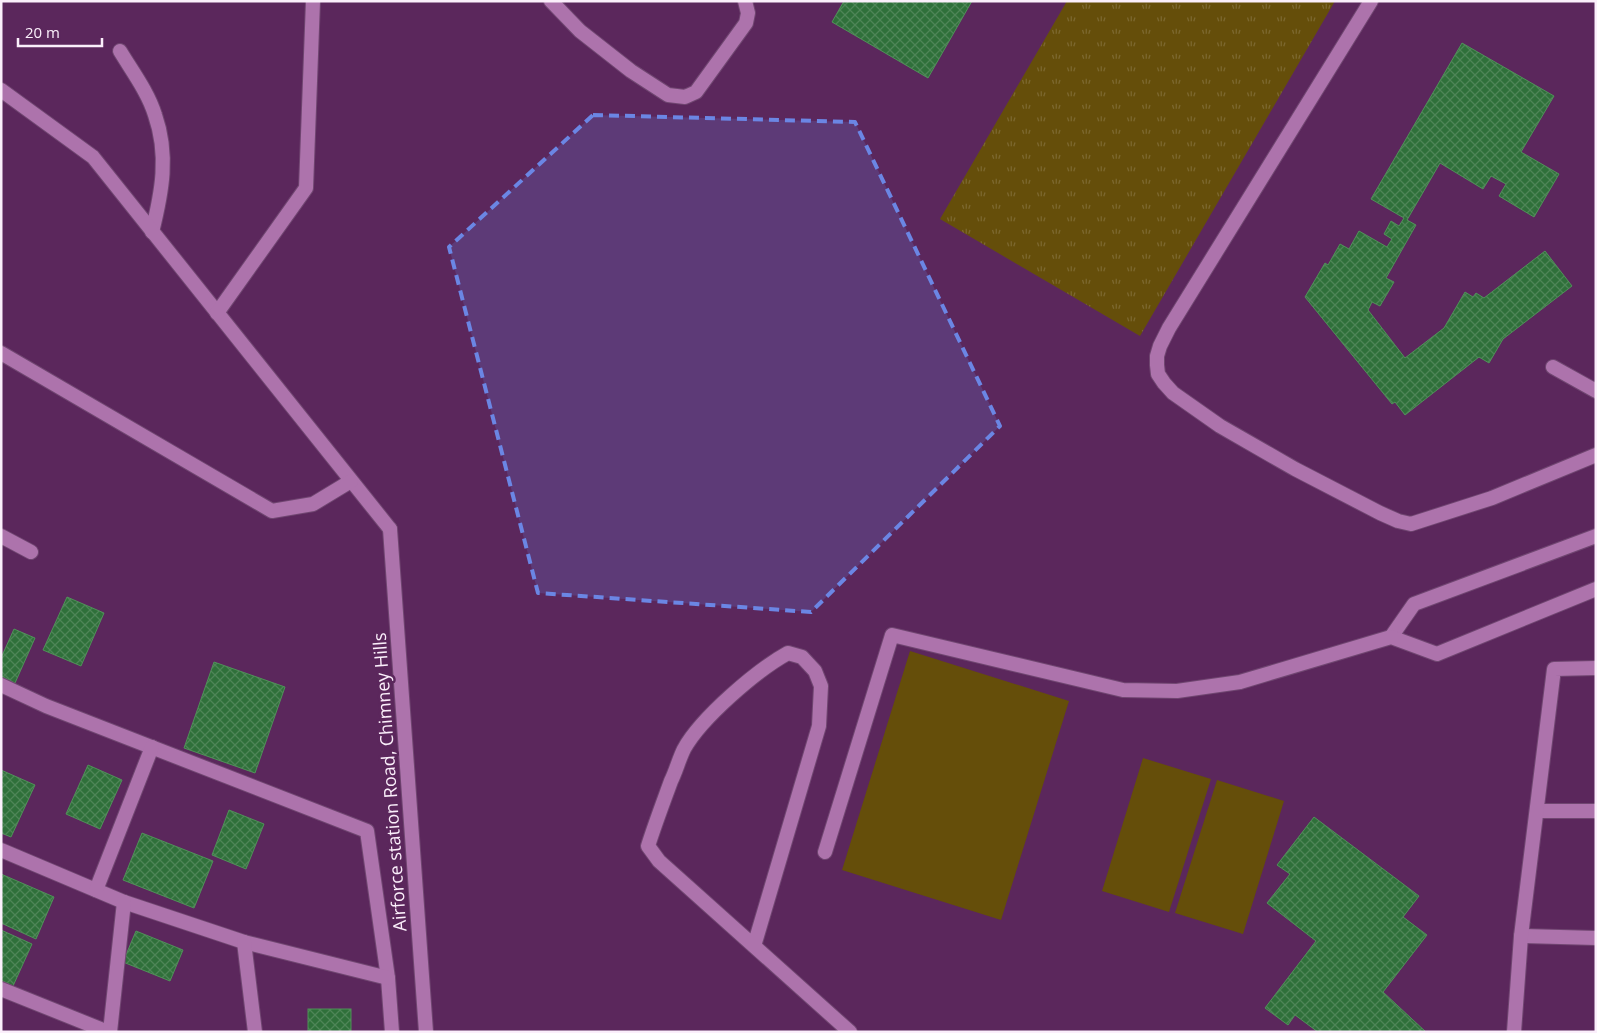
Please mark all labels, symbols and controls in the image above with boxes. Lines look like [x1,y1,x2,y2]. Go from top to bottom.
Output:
scale bar [18,15,101,47]
text: 20 m [25,22,60,42]
street label: Airforce station Road, Chimney Hills [367,632,411,932]

